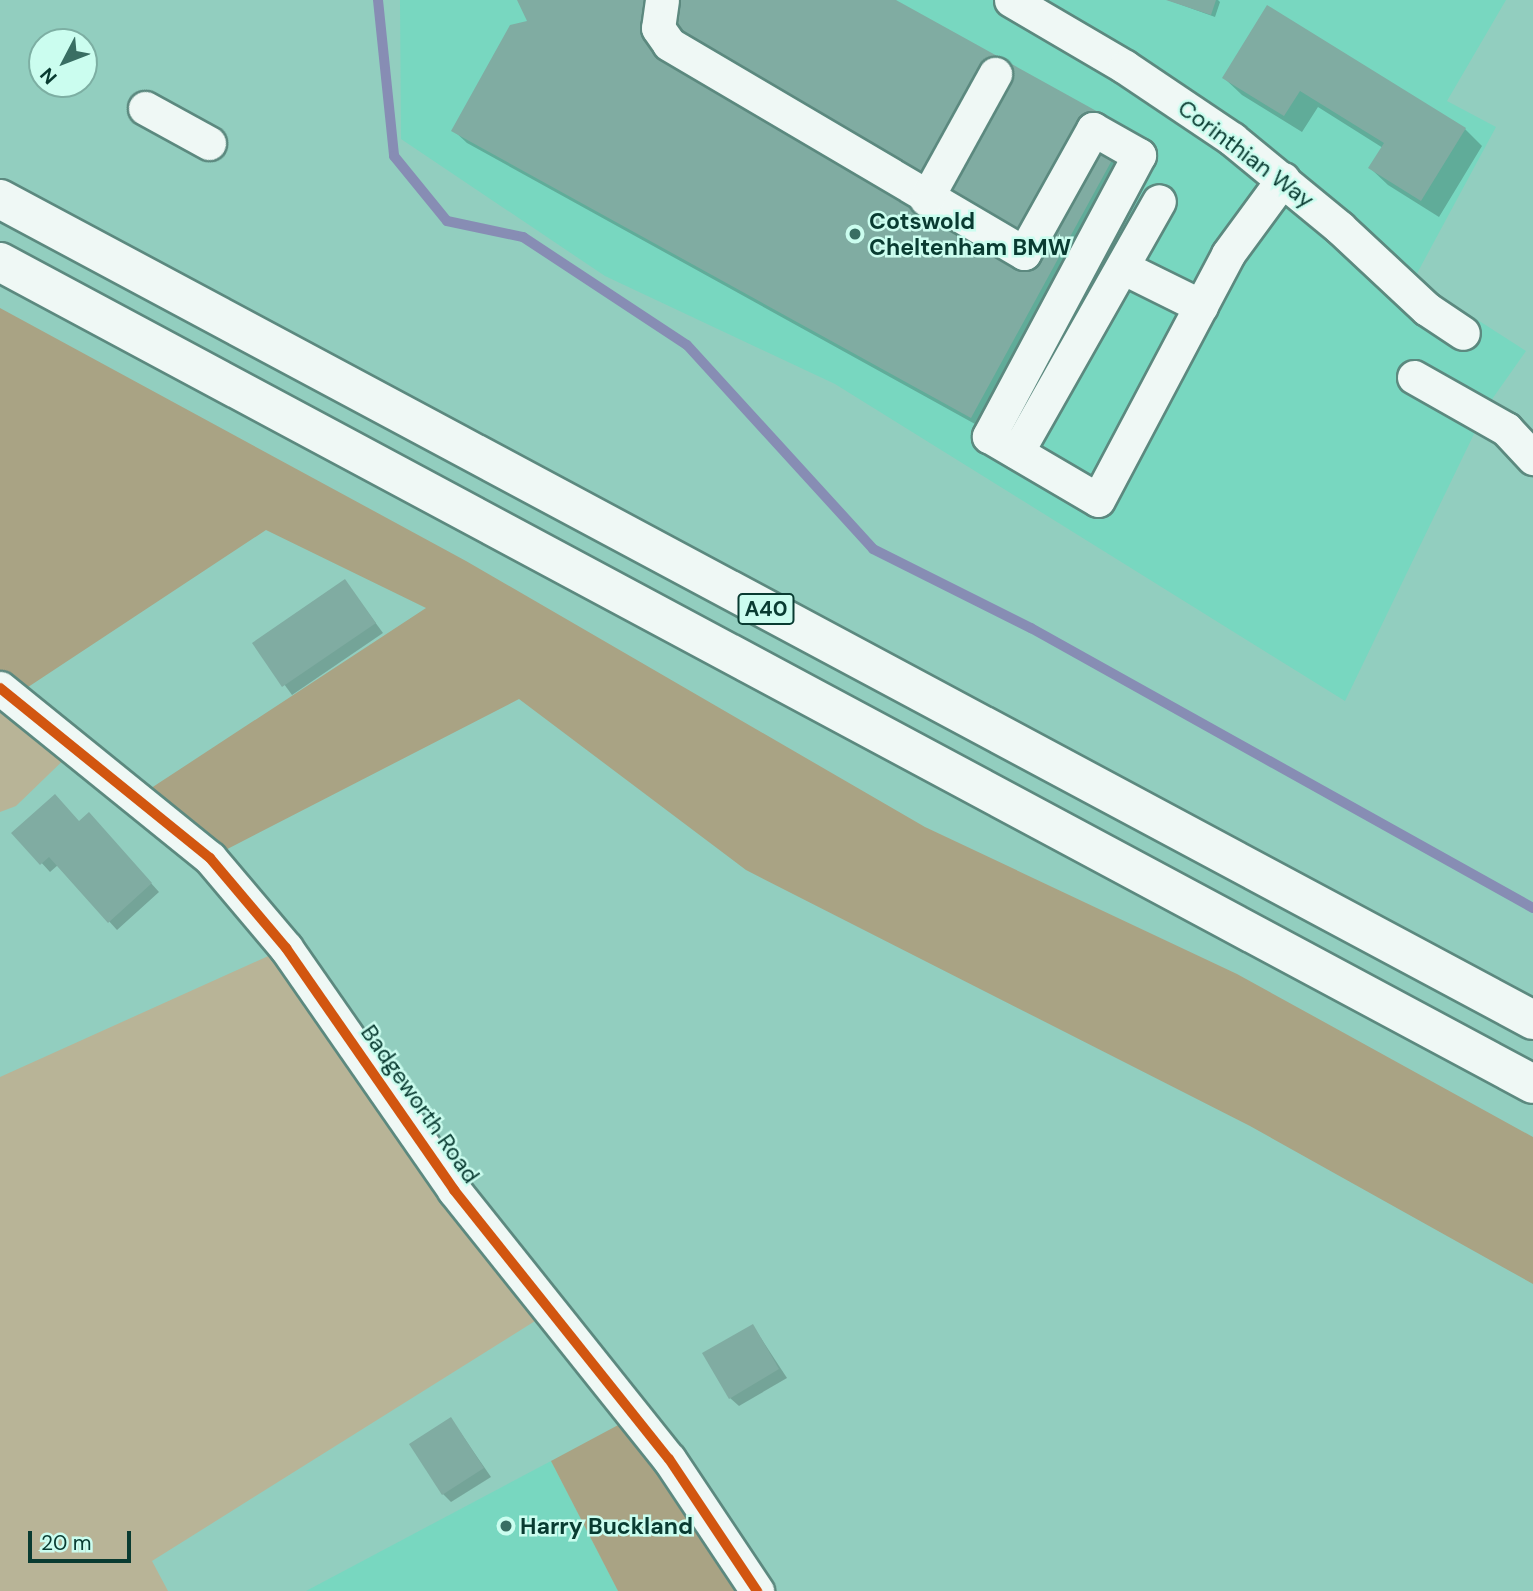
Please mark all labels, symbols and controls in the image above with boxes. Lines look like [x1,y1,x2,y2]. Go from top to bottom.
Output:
north arrow [28,28,98,98]
text: N [35,63,62,90]
street label: Corinthian Way [1173,94,1319,214]
place label: Cotswold Cheltenham BMW [869,207,1071,261]
marker: Cotswold Cheltenham BMW [847,226,863,242]
road number: A40 [736,592,796,626]
street label: Badgeworth Road [355,1020,485,1188]
place label: Harry Buckland [520,1512,693,1540]
scale bar [32,1518,135,1562]
marker: Harry Buckland [498,1518,514,1534]
text: 20 m [41,1529,92,1557]

